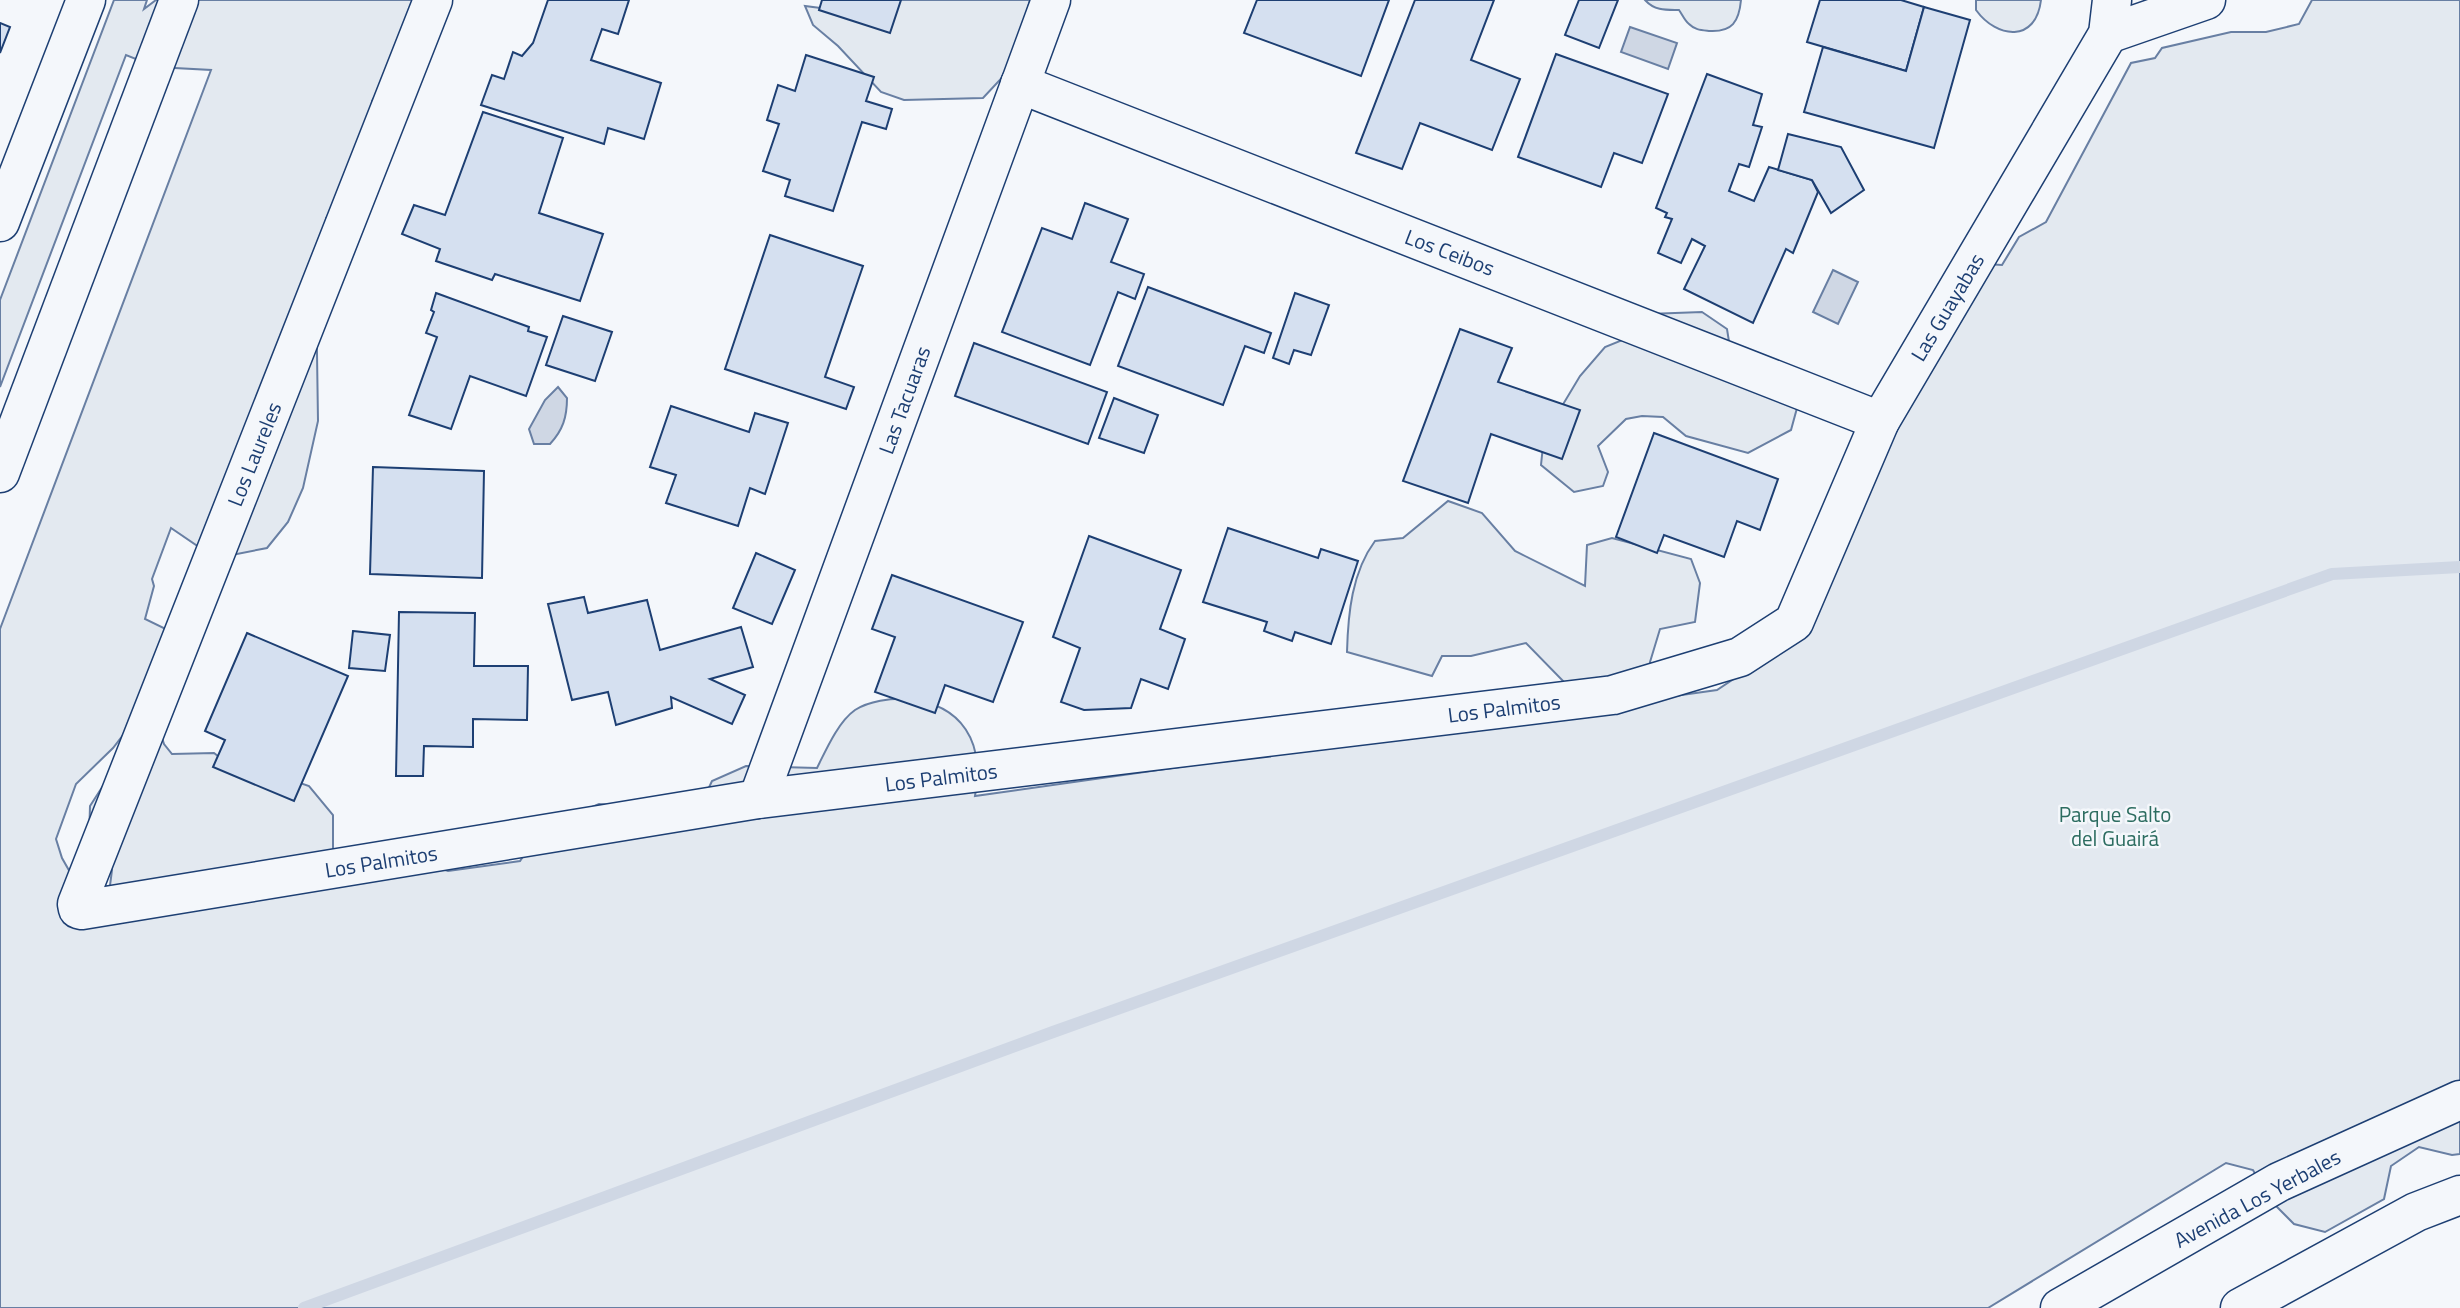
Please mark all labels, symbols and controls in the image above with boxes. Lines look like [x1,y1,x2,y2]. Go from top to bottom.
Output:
street label: Los Ceibos [1401,220,1499,284]
street label: Las Guayabas [1902,247,1992,367]
street label: Las Tacuaras [870,341,938,459]
street label: Los Laureles [219,397,289,511]
street label: Los Palmitos [1446,685,1562,731]
street label: Los Palmitos [883,754,999,800]
park label: Parque Salto del Guairá [2059,798,2171,854]
street label: Los Palmitos [322,836,440,886]
street label: Avenida Los Yerbales [2168,1141,2346,1255]

